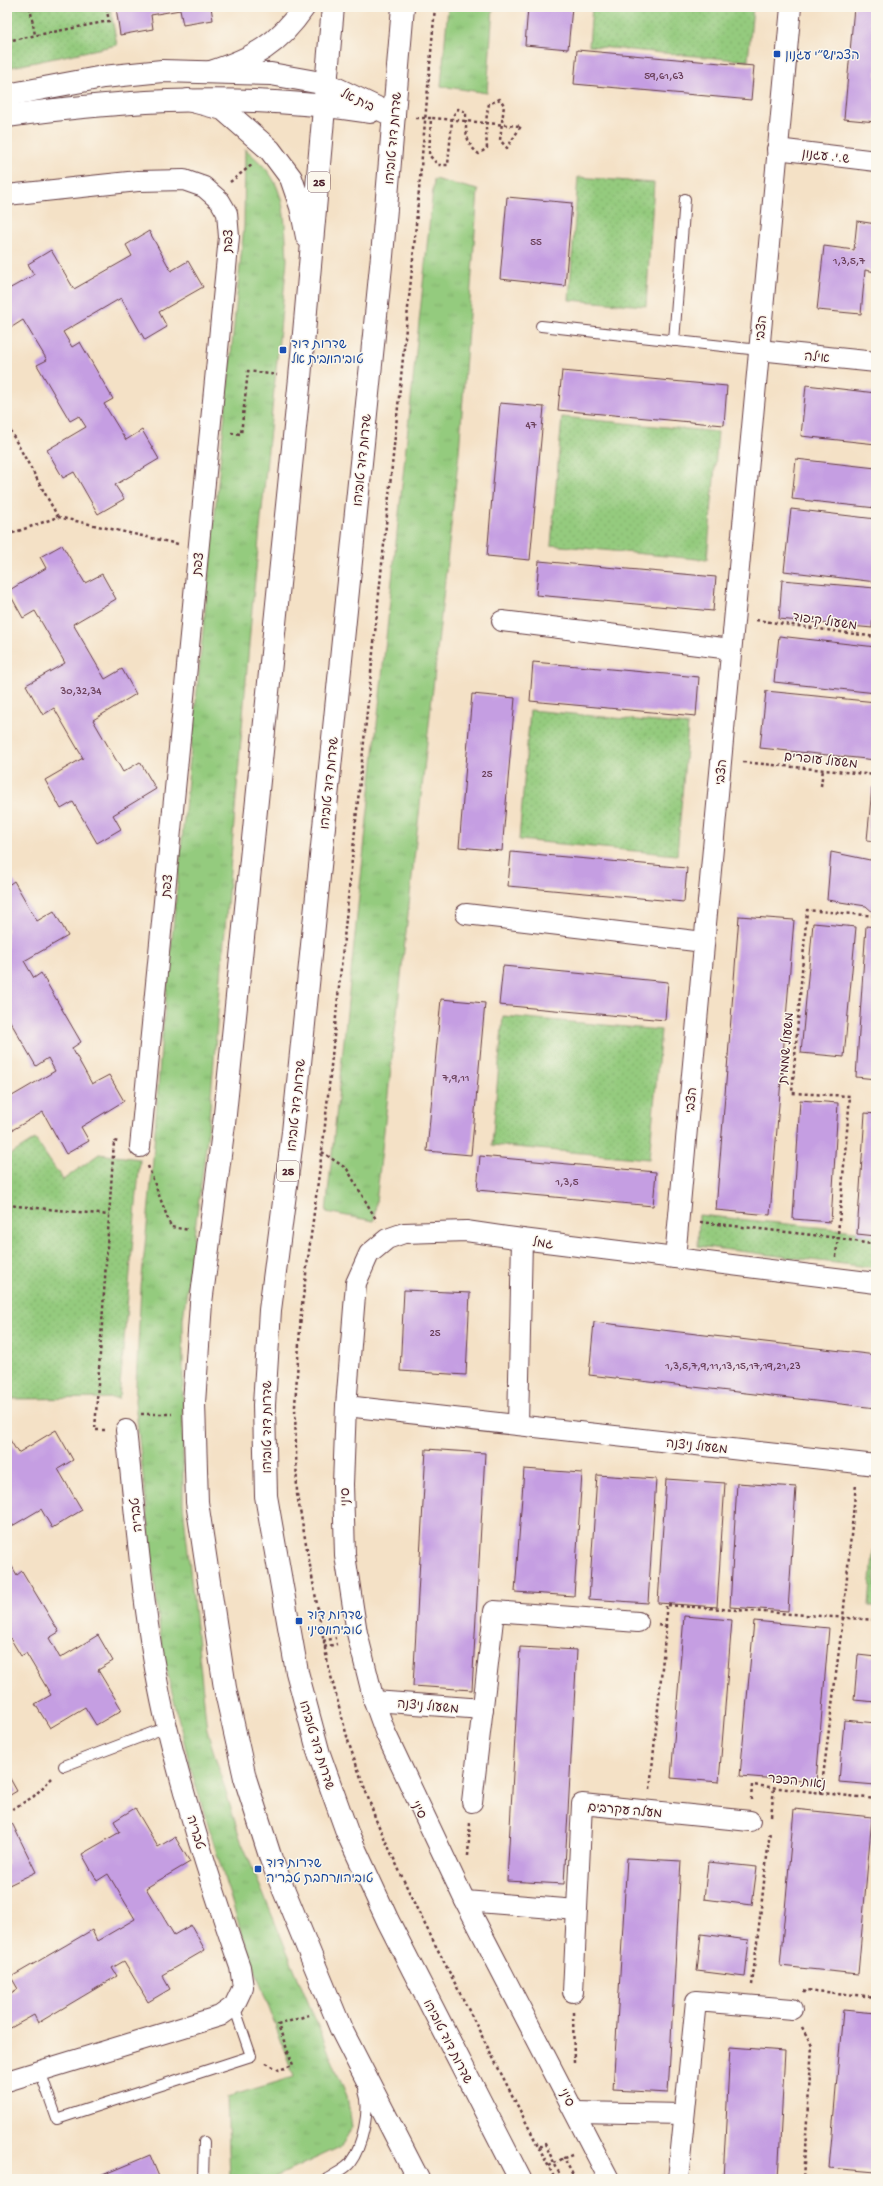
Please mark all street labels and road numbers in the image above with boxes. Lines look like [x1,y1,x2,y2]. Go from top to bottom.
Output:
street label: בית אל [338,86,377,116]
street label: שדרות דוד טוביהו [383,91,406,185]
street label: ש.י. עגנון [801,147,851,168]
road number: 25 [308,172,330,192]
street label: צפת [221,229,237,254]
street label: הצבי [753,314,771,342]
street label: אילה [803,349,830,367]
street label: שדרות דוד טוביהו [351,413,376,507]
street label: צפת [190,552,208,578]
street label: משעול קיפוד [791,610,858,634]
street label: שדרות דוד טוביהו [318,736,343,830]
street label: משעול עופרים [783,749,858,773]
street label: הצבי [713,758,731,786]
street label: צפת [159,874,177,900]
street label: משעול שממית [776,1012,798,1086]
street label: שדרות דוד טוביהו [285,1058,310,1152]
street label: הצבי [683,1086,701,1114]
road number: 25 [277,1161,299,1181]
street label: גמל [531,1235,554,1253]
street label: שדרות דוד טוביהו [261,1381,276,1473]
street label: משעול ניצנה [665,1436,728,1458]
street label: סיני [339,1488,354,1506]
street label: טבריה [128,1497,147,1533]
street label: משעול ניצנה [396,1696,459,1718]
street label: שדרות דוד טוביהו [295,1699,336,1792]
street label: נאות הככר [767,1772,826,1793]
street label: סיני [407,1799,429,1822]
street label: מעלה עקרבים [587,1800,663,1822]
street label: טבריה [182,1814,207,1852]
street label: שדרות דוד טוביהו [419,1997,475,2087]
street label: סיני [555,2087,577,2110]

